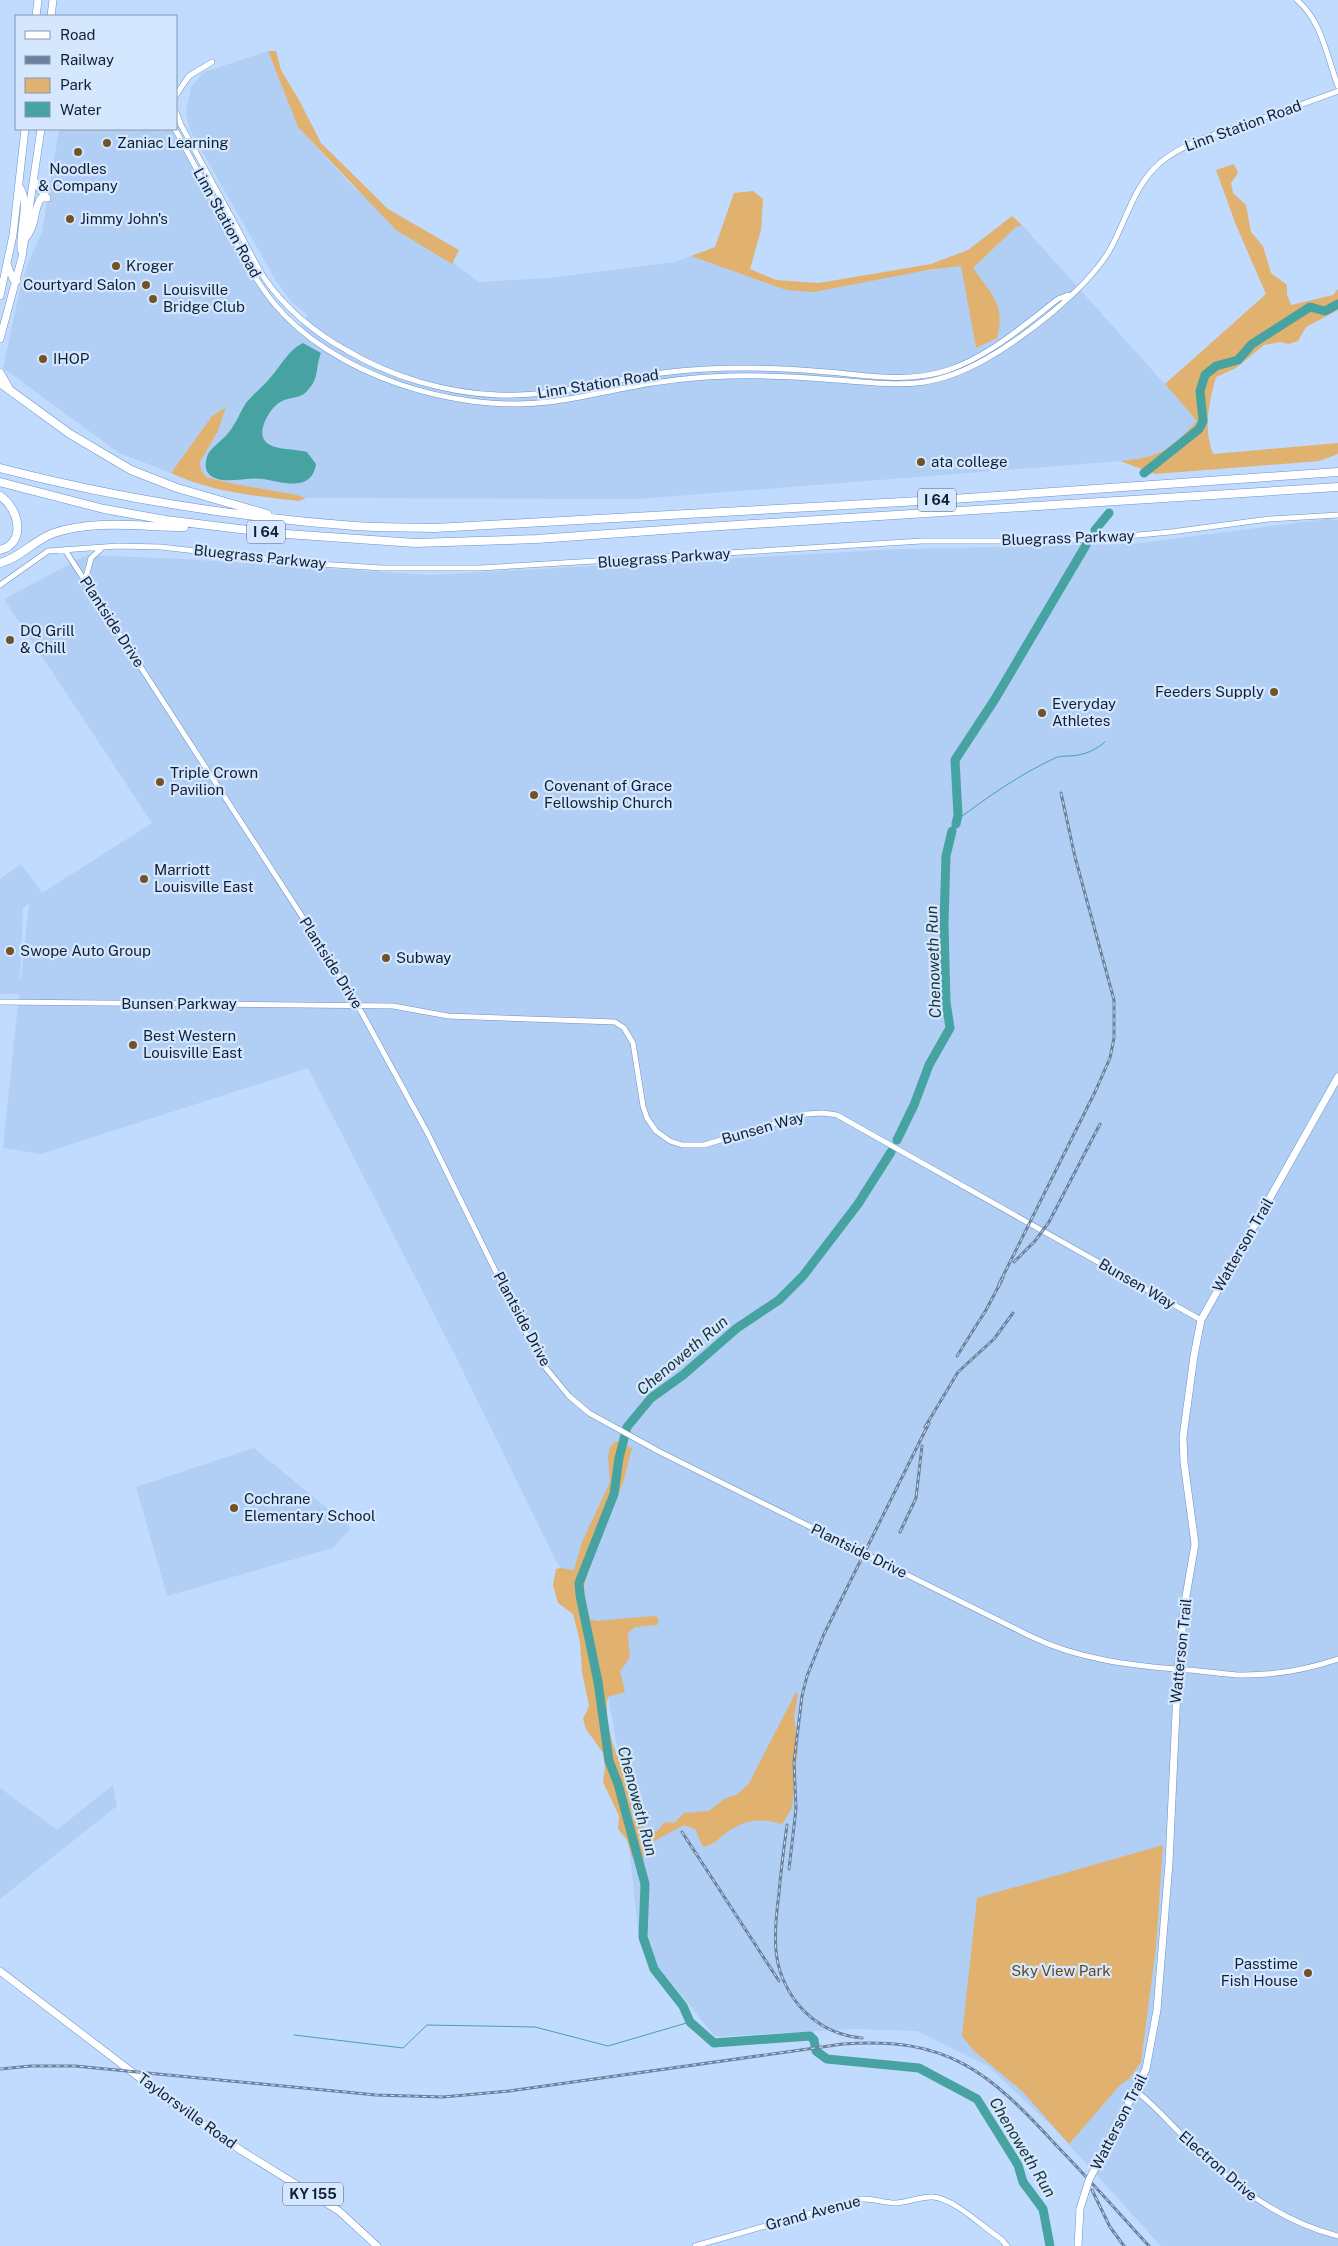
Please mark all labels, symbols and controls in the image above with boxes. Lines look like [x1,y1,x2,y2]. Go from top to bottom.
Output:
legend [15,15,178,130]
text: Road [60,26,96,43]
text: Railway [60,51,114,68]
text: Park [60,76,92,93]
street label: Linn Station Road [1182,97,1303,155]
text: Water [60,101,102,118]
place label: Zaniac Learning [117,134,229,151]
marker: Zaniac Learning [101,137,113,149]
marker: Noodles & Company [72,146,84,158]
place label: Noodles & Company [38,160,118,194]
street label: Linn Station Road [190,165,265,281]
place label: Jimmy John's [80,210,168,227]
marker: Jimmy John's [64,213,76,225]
place label: Kroger [126,257,174,274]
marker: Kroger [110,260,122,272]
place label: Courtyard Salon [23,276,136,293]
marker: Courtyard Salon [140,279,152,291]
place label: Louisville Bridge Club [163,281,245,315]
marker: Louisville Bridge Club [147,293,159,305]
place label: IHOP [53,350,90,367]
marker: IHOP [37,353,49,365]
street label: Linn Station Road [536,366,660,402]
place label: ata college [931,453,1008,470]
marker: ata college [915,456,927,468]
road number: I 64 [918,488,956,512]
road number: I 64 [247,520,285,544]
street label: Bluegrass Parkway [1001,527,1135,548]
street label: Bluegrass Parkway [193,541,327,572]
street label: Bluegrass Parkway [597,544,731,571]
street label: Plantside Drive [77,573,148,670]
place label: DQ Grill & Chill [20,622,75,656]
marker: DQ Grill & Chill [4,634,16,646]
place label: Feeders Supply [1155,683,1264,700]
marker: Feeders Supply [1268,686,1280,698]
place label: Everyday Athletes [1052,695,1116,729]
marker: Everyday Athletes [1036,707,1048,719]
place label: Triple Crown Pavilion [170,764,258,798]
marker: Triple Crown Pavilion [154,776,166,788]
place label: Covenant of Grace Fellowship Church [544,777,672,811]
marker: Covenant of Grace Fellowship Church [528,789,540,801]
place label: Marriott Louisville East [154,861,254,895]
marker: Marriott Louisville East [138,873,150,885]
water label: Chenoweth Run [922,905,945,1019]
street label: Plantside Drive [296,914,366,1012]
place label: Swope Auto Group [20,942,151,959]
marker: Swope Auto Group [4,945,16,957]
place label: Subway [396,949,451,966]
marker: Subway [380,952,392,964]
street label: Bunsen Parkway [121,995,237,1012]
place label: Best Western Louisville East [143,1027,243,1061]
marker: Best Western Louisville East [127,1039,139,1051]
street label: Bunsen Way [720,1108,806,1147]
street label: Watterson Trail [1209,1195,1276,1295]
street label: Bunsen Way [1096,1255,1178,1312]
street label: Plantside Drive [490,1269,555,1369]
water label: Chenoweth Run [633,1312,732,1399]
place label: Cochrane Elementary School [244,1490,376,1524]
marker: Cochrane Elementary School [228,1502,240,1514]
street label: Plantside Drive [808,1520,910,1581]
street label: Watterson Trail [1167,1598,1194,1704]
water label: Chenoweth Run [614,1744,661,1858]
place label: Passtime Fish House [1221,1955,1298,1989]
park label: Sky View Park [1011,1962,1111,1979]
marker: Passtime Fish House [1302,1967,1314,1979]
street label: Taylorsville Road [135,2069,240,2152]
street label: Watterson Trail [1087,2071,1150,2173]
water label: Chenoweth Run [985,2094,1060,2201]
street label: Electron Drive [1176,2127,1261,2204]
road number: KY 155 [283,2182,343,2206]
street label: Grand Avenue [764,2192,862,2233]

